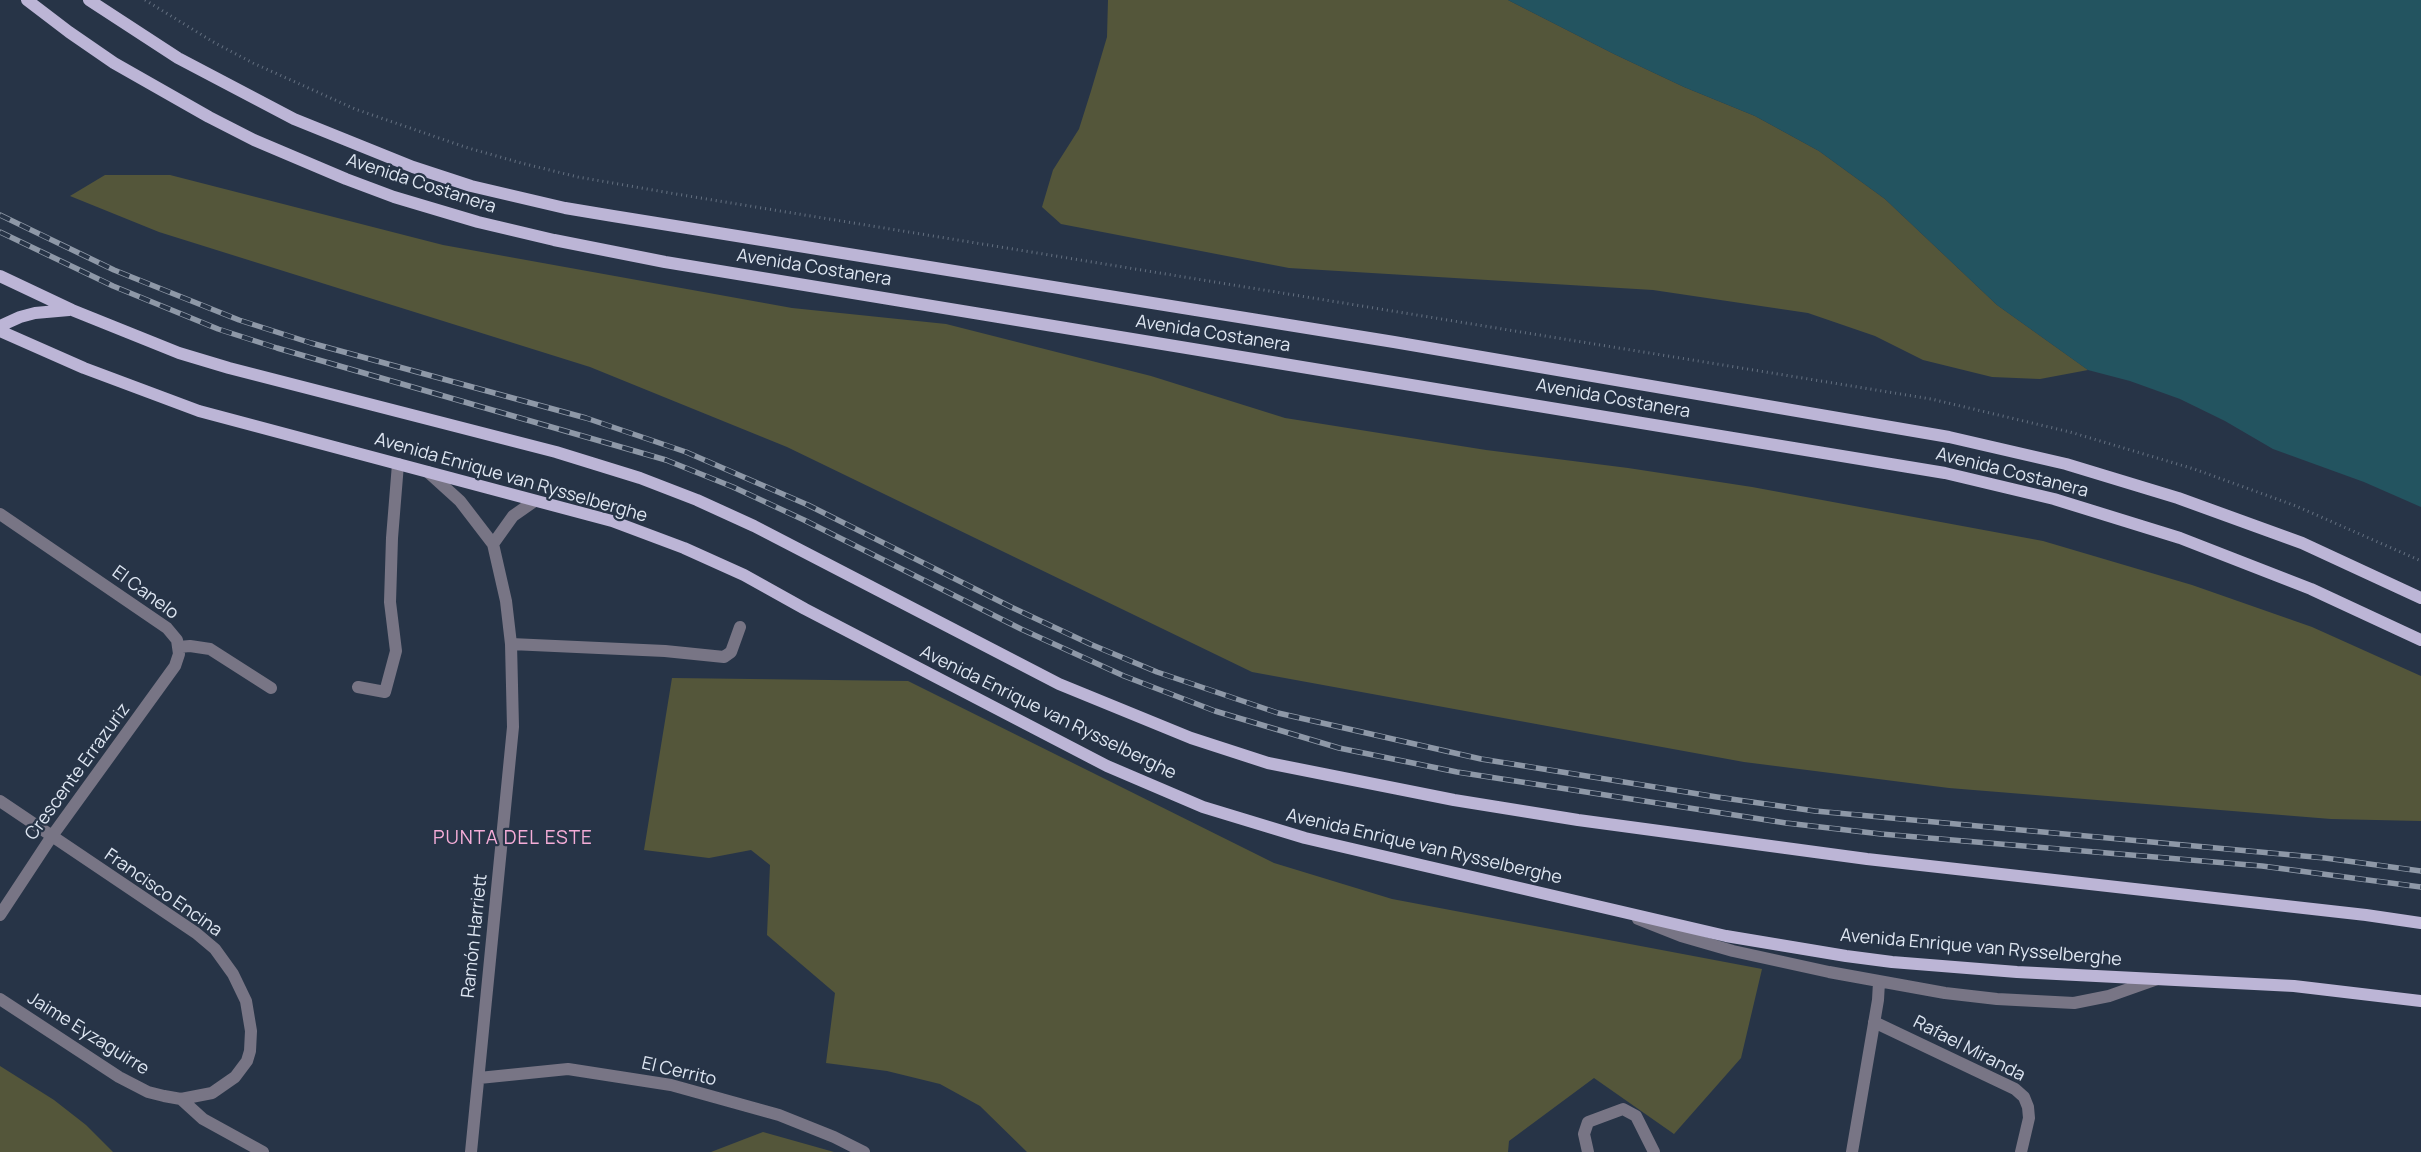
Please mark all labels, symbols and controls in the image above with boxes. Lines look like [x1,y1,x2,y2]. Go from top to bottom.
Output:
street label: Avenida Costanera [343,150,499,218]
street label: Avenida Costanera [735,245,893,291]
street label: Avenida Costanera [1134,311,1292,357]
street label: Avenida Costanera [1534,375,1692,423]
street label: Avenida Enrique van Rysselberghe [372,429,650,527]
street label: Avenida Costanera [1934,444,2090,502]
street label: El Canelo [108,562,182,624]
street label: Avenida Enrique van Rysselberghe [916,641,1180,785]
street label: Crescente Errazuriz [21,699,135,845]
street label: Avenida Enrique van Rysselberghe [1284,805,1564,889]
district label: PUNTA DEL ESTE [431,828,595,850]
street label: Francisco Encina [100,844,226,942]
street label: Ramón Harriett [458,873,492,999]
street label: Avenida Enrique van Rysselberghe [1839,925,2123,971]
street label: Jaime Eyzaguirre [23,988,153,1080]
street label: Rafael Miranda [1910,1012,2028,1086]
street label: El Cerrito [639,1053,719,1091]

